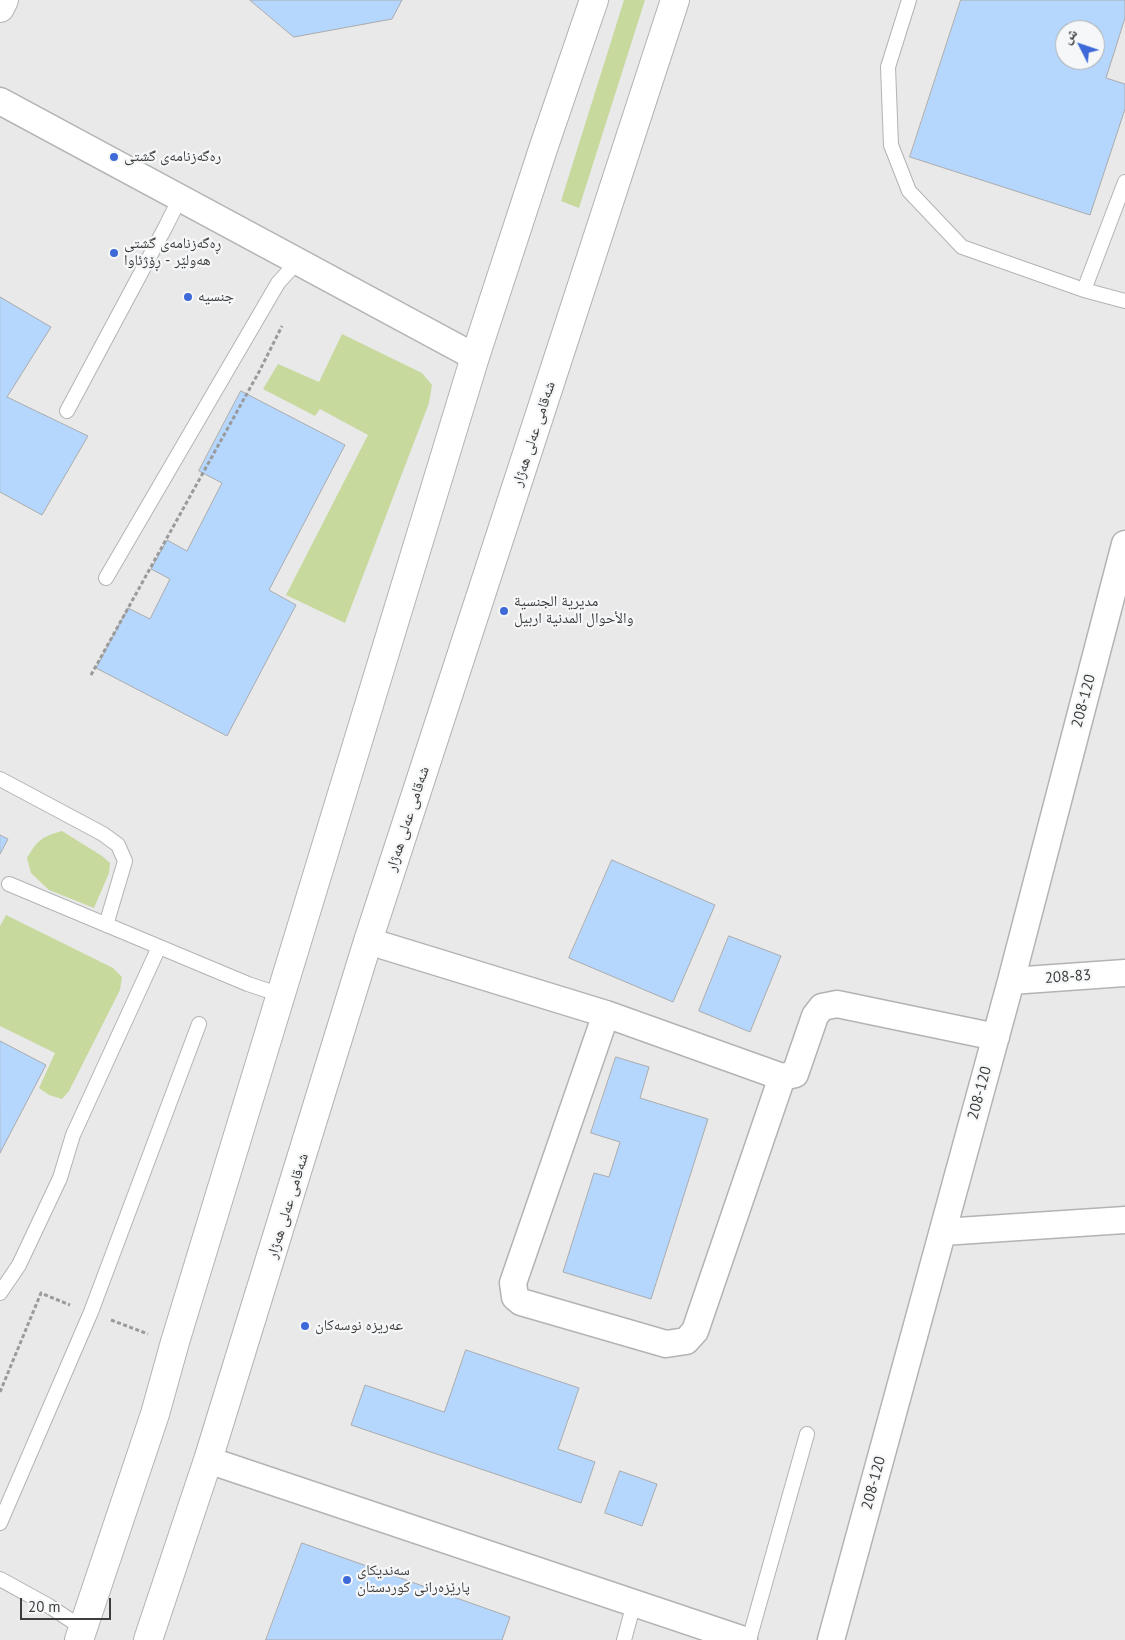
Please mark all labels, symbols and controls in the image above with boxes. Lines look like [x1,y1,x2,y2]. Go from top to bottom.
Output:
north arrow [1055,20,1105,70]
text: ش [1058,24,1081,47]
place label: رەگەزنامەی گشتی [124,148,221,166]
marker: رەگەزنامەی گشتی [108,151,120,163]
place label: ڕەگەزنامەی گشتی هەولێر - ڕۆژئاوا [124,235,221,270]
marker: ڕەگەزنامەی گشتی هەولێر - ڕۆژئاوا [108,247,120,259]
place label: جنسیە [198,288,234,306]
marker: جنسیە [182,291,194,303]
street label: شەقامی عەلی هەژار [509,379,559,489]
place label: مديرية الجنسية والأحوال المدنية اربيل [514,593,634,628]
marker: مديرية الجنسية والأحوال المدنية اربيل [498,605,510,617]
street label: 208-120 [1068,672,1100,730]
street label: شەقامی عەلی هەژار [383,764,433,874]
street label: 208-83 [1044,966,1092,988]
street label: 208-120 [964,1064,996,1122]
street label: شەقامی عەلی هەژار [263,1151,313,1261]
place label: عەریزە نوسەکان [315,1317,403,1335]
marker: عەریزە نوسەکان [299,1320,311,1332]
street label: 208-120 [858,1454,890,1512]
place label: سەندیکای پارێزەرانی کوردستان [357,1562,470,1597]
marker: سەندیکای پارێزەرانی کوردستان [341,1574,353,1586]
scale bar [22,1588,114,1620]
text: 20 m [28,1597,61,1616]

